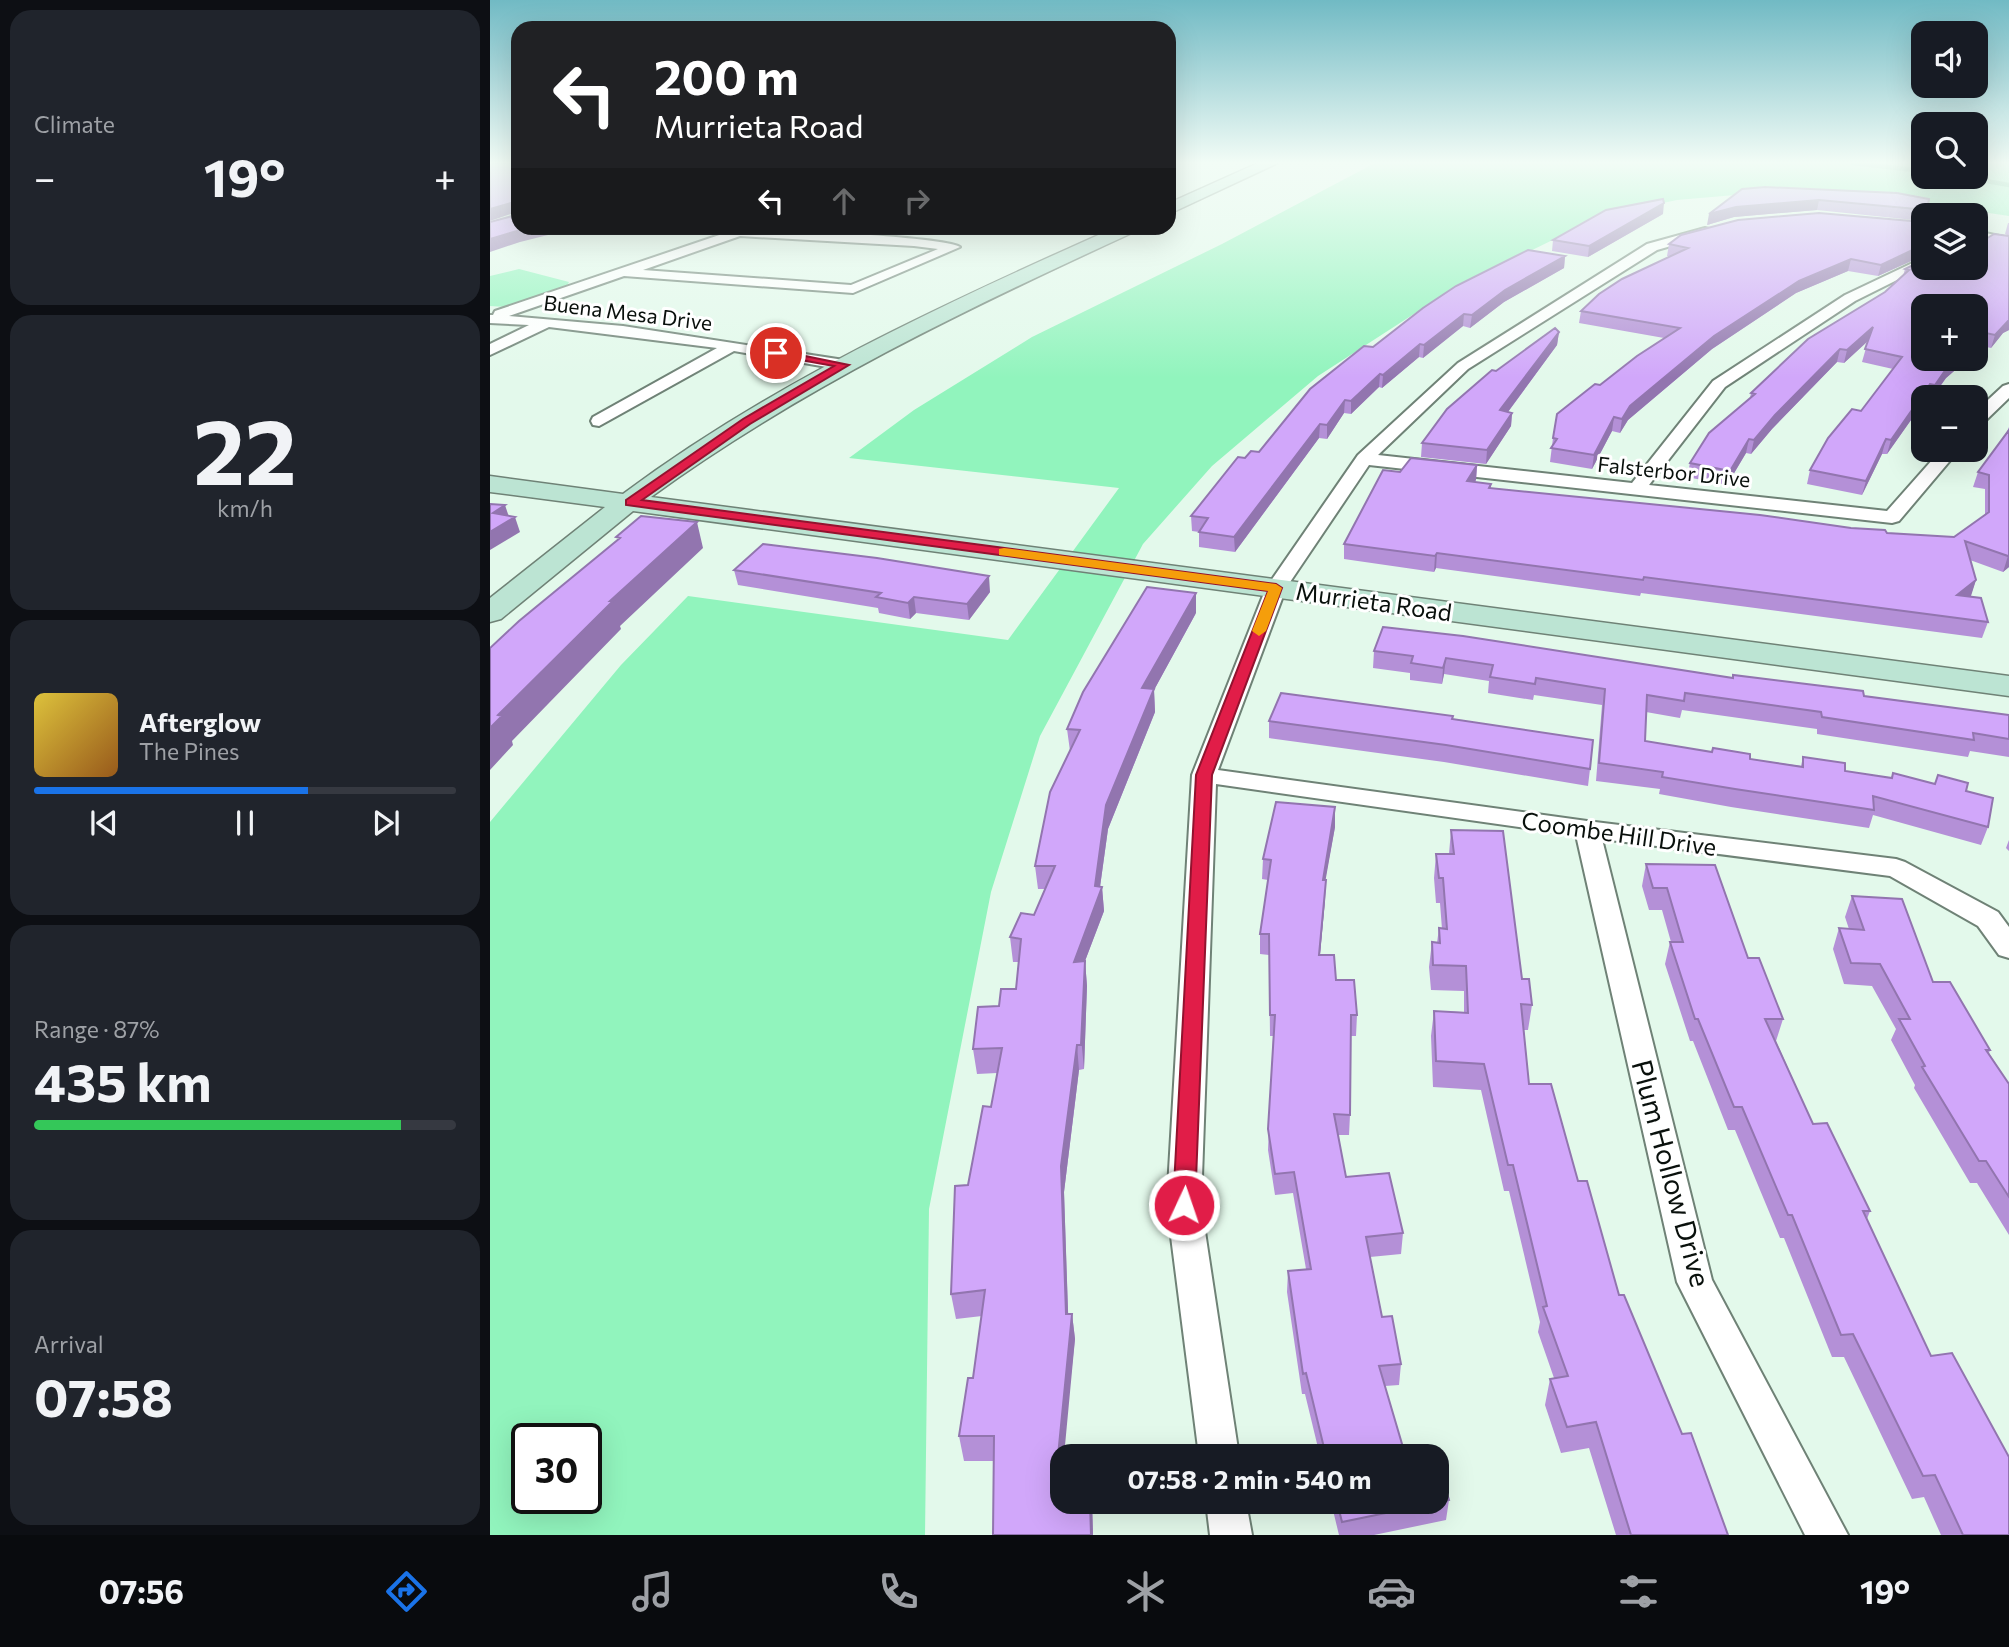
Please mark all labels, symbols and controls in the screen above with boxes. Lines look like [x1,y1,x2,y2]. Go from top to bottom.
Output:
map controls [1911,21,1988,462]
button: sound [1911,21,1988,98]
text: 200 m [654,45,799,105]
icon: left [539,49,630,140]
text: Murrieta Road [654,105,864,145]
text: Climate [34,110,115,138]
button: search [1911,112,1988,189]
text: 19° [204,144,285,208]
text: − [34,153,56,200]
text: + [434,153,456,200]
icon: left [752,182,790,220]
icon: ahead [825,182,863,220]
icon: right [898,182,936,220]
button: layers [1911,203,1988,280]
street label: Buena Mesa Drive [542,289,714,335]
button: + [1911,294,1988,371]
pin [746,323,806,383]
icon: arrive [757,334,795,372]
button: − [1911,385,1988,462]
text: 22 [193,392,297,504]
street label: Falsterbor Drive [1596,451,1752,491]
text: km/h [217,494,273,522]
street label: Murrieta Road [1294,576,1454,626]
text: Afterglow [139,706,261,737]
text: The Pines [139,737,240,765]
icon: previous [85,804,123,842]
icon: pause [226,804,264,842]
icon: next [367,804,405,842]
street label: Coombe Hill Drive [1520,805,1718,861]
text: Range · 87% [34,1015,159,1043]
text: 435 km [34,1049,212,1113]
street label: Plum Hollow Drive [1625,1056,1719,1290]
position arrow [1147,1168,1221,1242]
text: Arrival [34,1330,104,1358]
text: 07:58 [34,1364,173,1428]
speed limit sign: 30 [511,1423,602,1514]
text: 07:58 · 2 min · 540 m [1128,1463,1371,1494]
icon: directions [382,1567,431,1616]
icon: music [628,1567,677,1616]
icon: phone [874,1567,923,1616]
icon: climate [1121,1567,1170,1616]
icon: car [1367,1567,1416,1616]
icon: filters [1614,1567,1663,1616]
text: 07:56 [99,1571,184,1611]
text: 19° [1860,1571,1910,1611]

